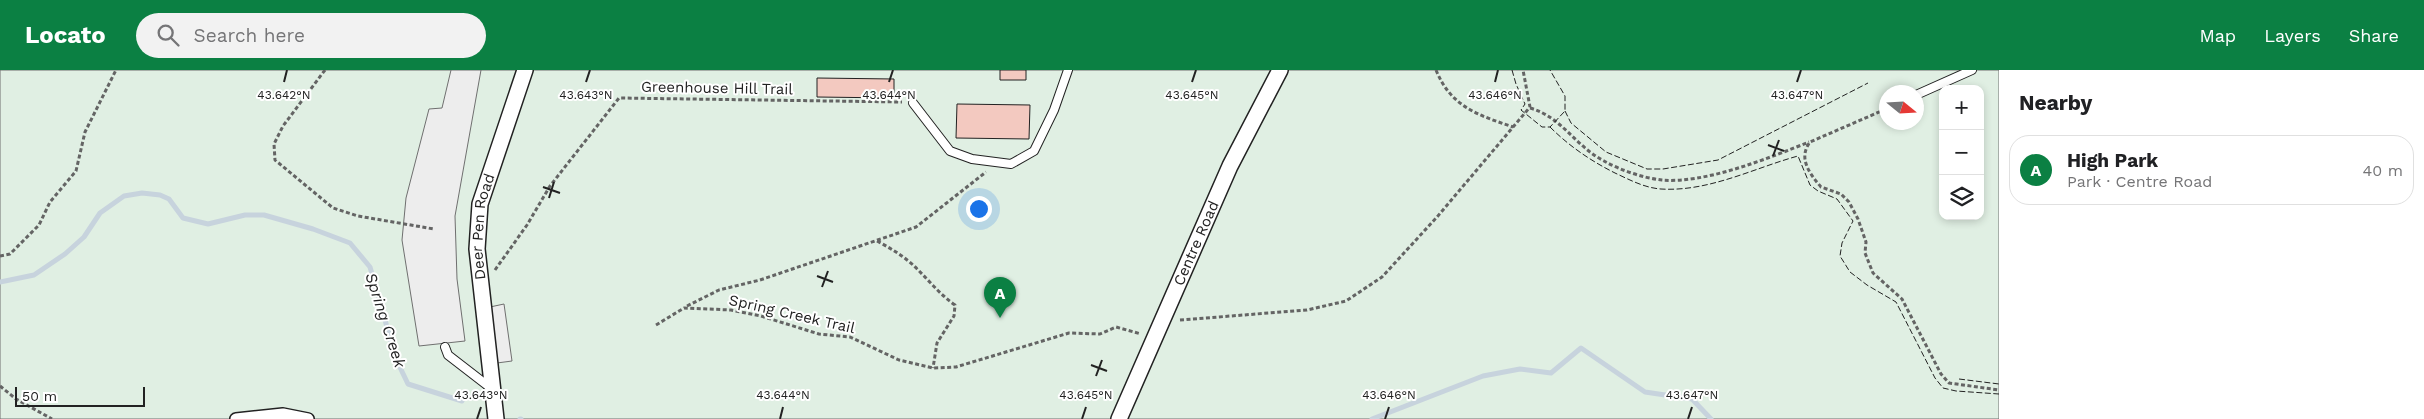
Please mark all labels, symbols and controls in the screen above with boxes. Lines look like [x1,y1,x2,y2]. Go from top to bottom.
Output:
search box [136,13,486,58]
text: Locato [25,21,106,49]
icon: search [154,21,182,49]
text: Search here [194,24,305,47]
text: Map [2199,25,2236,46]
text: Layers [2264,25,2321,46]
text: Share [2349,25,2399,46]
street label: Greenhouse Hill Trail [641,78,794,98]
north arrow [1879,85,1924,130]
map controls [1939,85,1984,220]
button: + [1939,85,1984,130]
text: 43.642°N [257,88,311,102]
text: 43.643°N [559,88,613,102]
text: 43.644°N [862,88,916,102]
text: 43.645°N [1165,88,1219,102]
text: 43.646°N [1468,88,1522,102]
text: 43.647°N [1771,88,1823,102]
text: Nearby [2019,90,2092,115]
button: − [1939,130,1984,175]
text: High Park [2067,149,2158,172]
text: A [2031,161,2041,180]
text: 40 m [2363,161,2403,180]
street label: Deer Pen Road [468,171,499,281]
text: Park · Centre Road [2067,172,2212,191]
button: layers [1939,175,1984,220]
your location [966,196,992,222]
street label: Centre Road [1170,198,1223,288]
water label: Spring Creek [361,270,410,371]
pin: A [984,277,1016,318]
street label: Spring Creek Trail [727,291,857,337]
scale bar [15,384,145,407]
text: 50 m [22,388,57,404]
text: 43.643°N [454,388,508,402]
text: 43.644°N [756,388,810,402]
text: 43.645°N [1059,388,1113,402]
text: 43.646°N [1362,388,1416,402]
text: 43.647°N [1666,388,1718,402]

